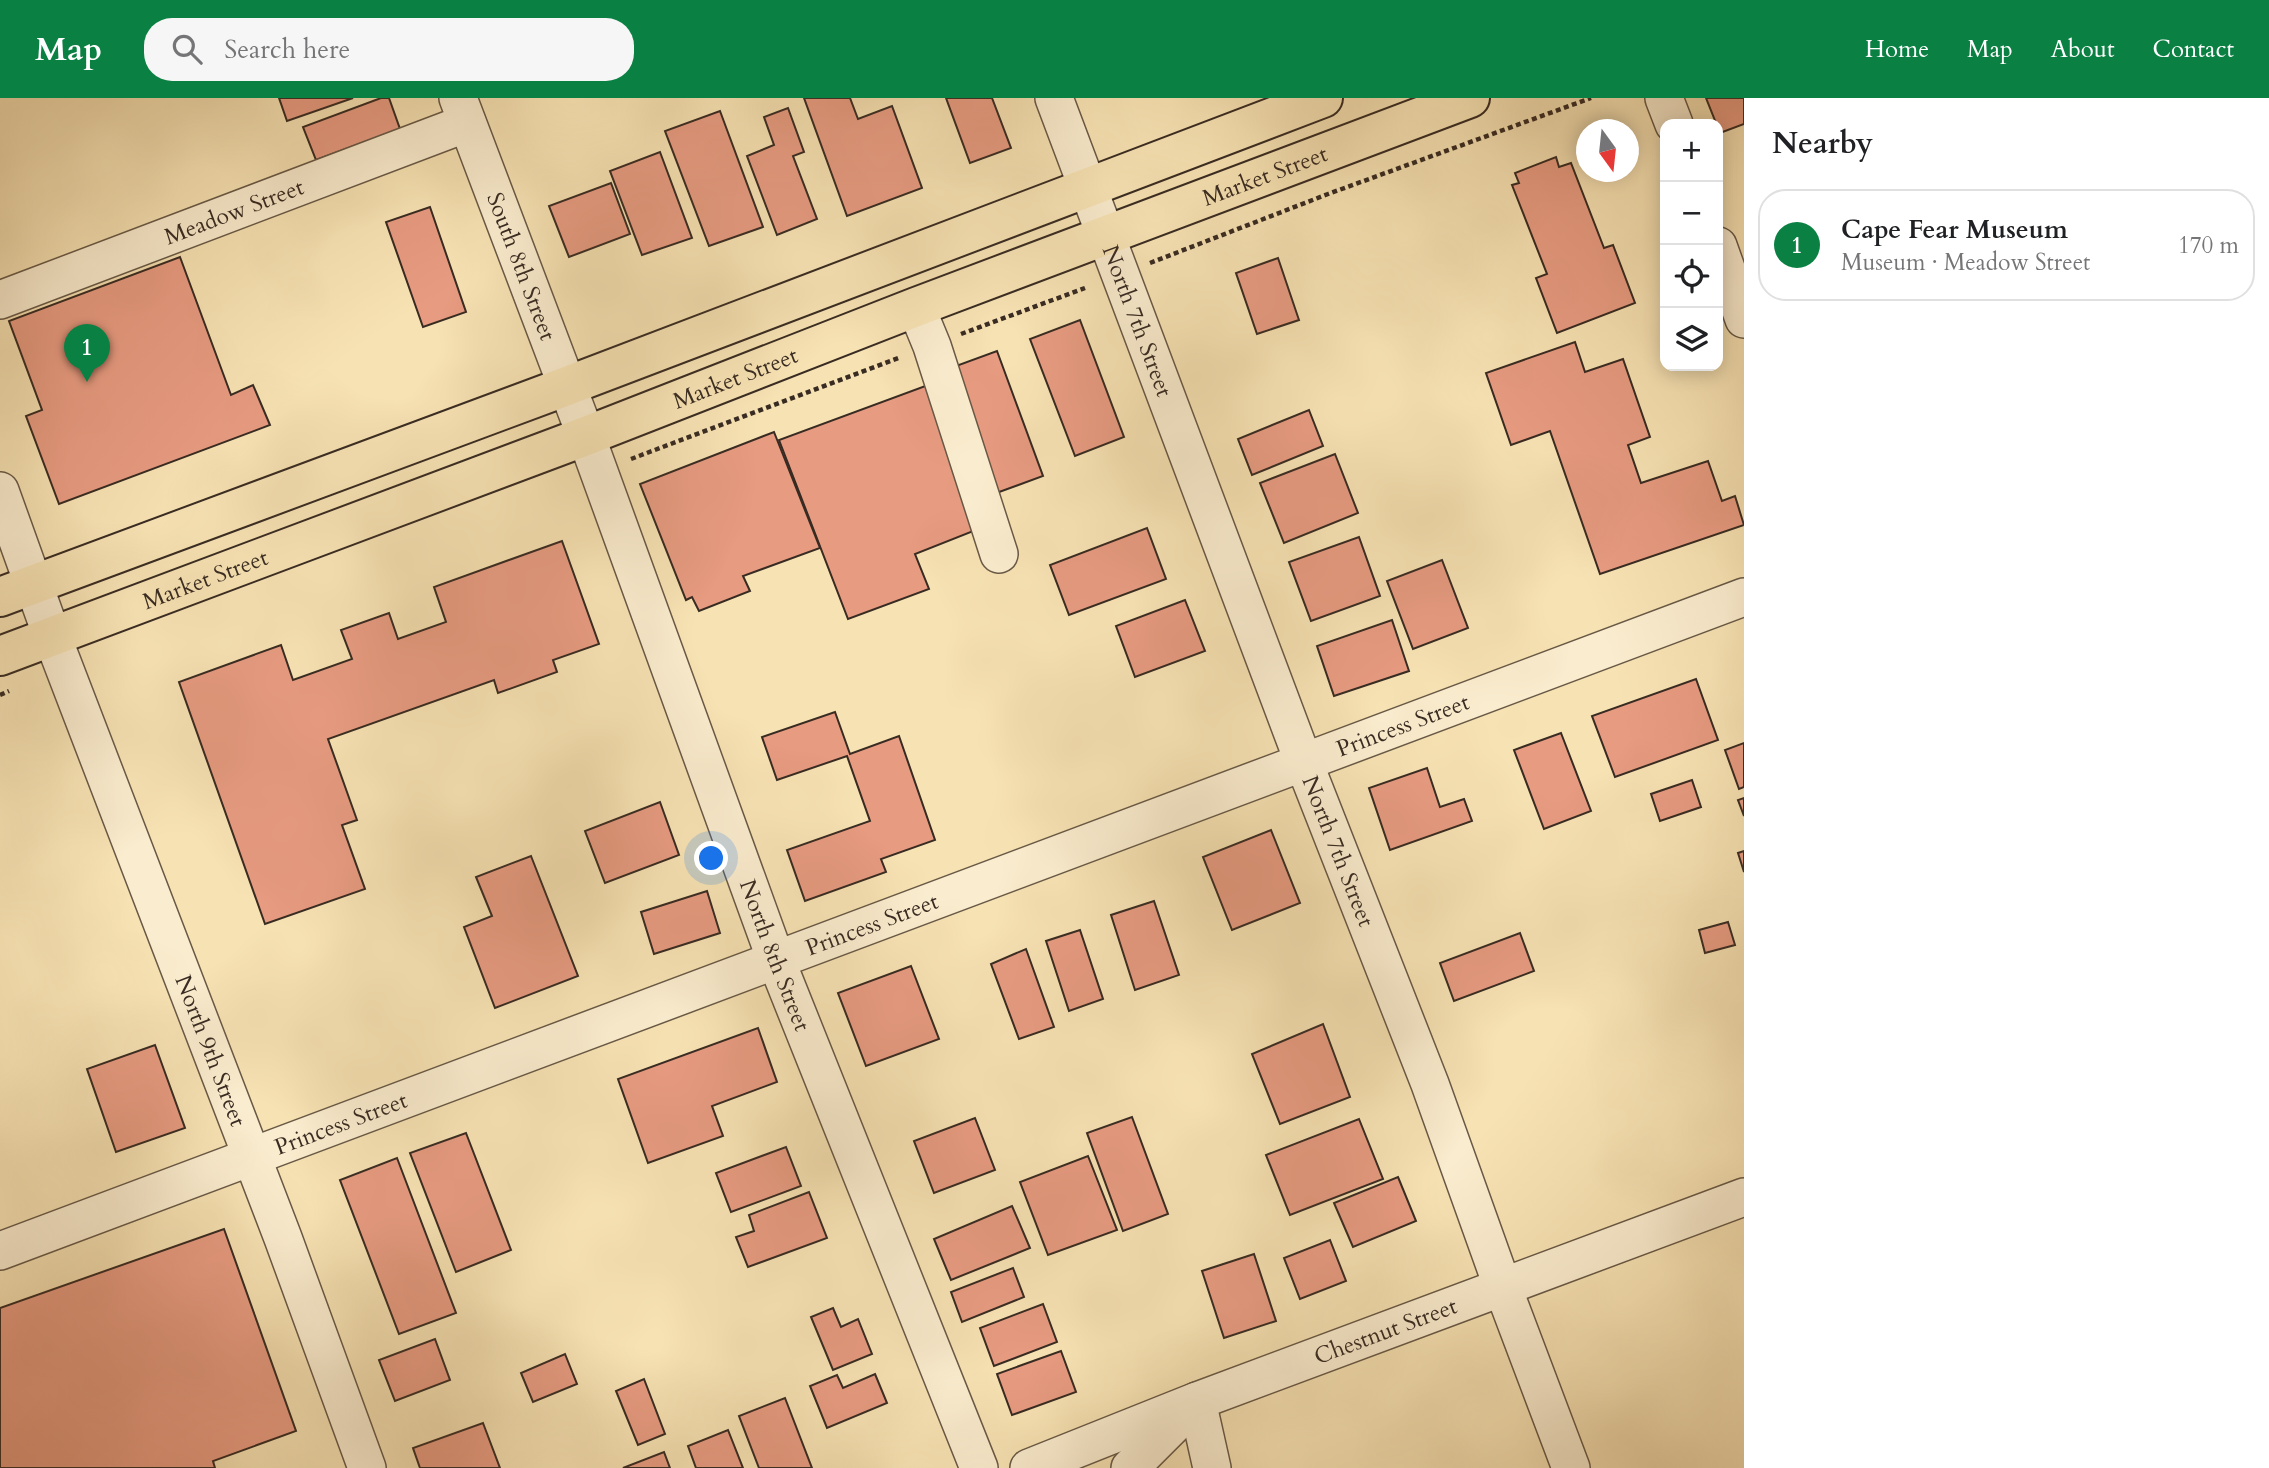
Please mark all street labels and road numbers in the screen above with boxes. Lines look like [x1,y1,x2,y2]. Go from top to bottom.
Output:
street label: Market Street [1198,138,1332,214]
street label: Meadow Street [160,171,308,252]
street label: South 8th Street [479,188,563,345]
street label: North 7th Street [1095,241,1180,401]
street label: Market Street [668,340,802,417]
street label: Market Street [138,542,272,617]
street label: Princess Street [1332,686,1474,764]
street label: North 7th Street [1294,771,1382,931]
street label: North 8th Street [732,875,818,1036]
street label: Princess Street [801,886,943,964]
street label: North 9th Street [167,971,254,1131]
street label: Princess Street [270,1085,412,1163]
street label: Chestnut Street [1310,1290,1461,1372]

